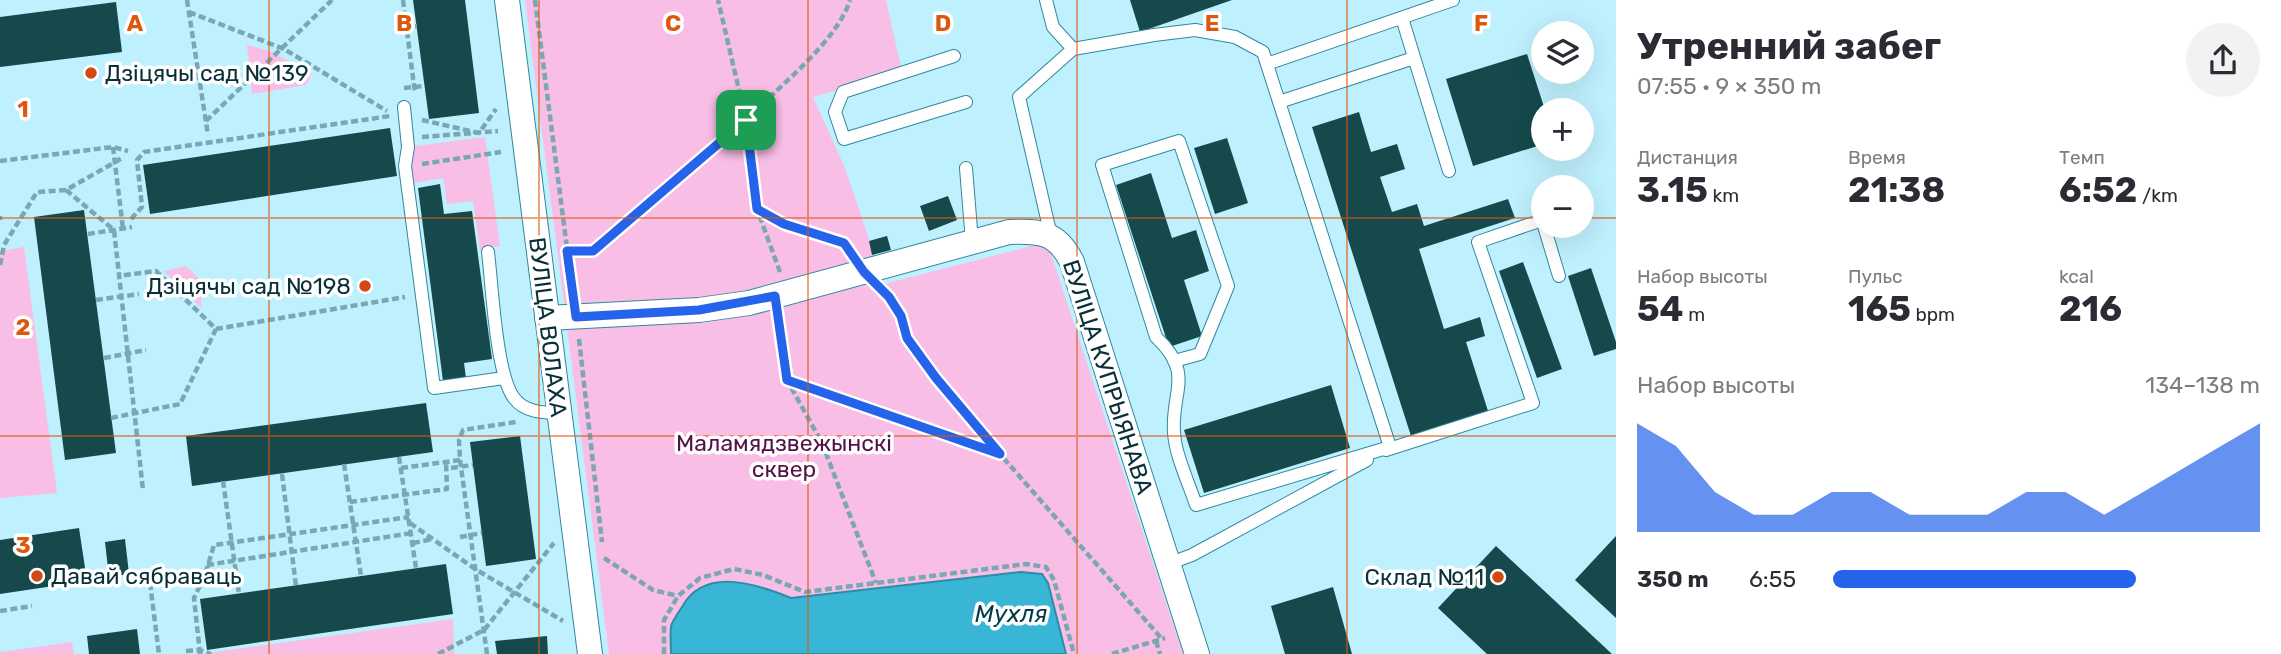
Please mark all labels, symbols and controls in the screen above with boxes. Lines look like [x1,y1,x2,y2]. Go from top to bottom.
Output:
text: A [127,9,144,37]
text: B [396,9,412,37]
text: C [665,9,681,37]
text: D [935,9,951,37]
text: E [1205,9,1219,37]
text: F [1474,9,1488,37]
map controls [1531,21,1594,238]
button: layers [1531,21,1594,84]
text: Утренний забег [1637,23,1941,69]
button: share [2186,23,2260,97]
place label: Дзіцячы сад №139 [105,59,309,87]
marker: Дзіцячы сад №139 [83,65,99,81]
text: 07:55 · 9 × 350 m [1637,72,1821,100]
pin [716,90,776,150]
text: 1 [17,95,29,123]
button: + [1531,98,1594,161]
icon: arrive [727,101,765,139]
text: Дистанция [1637,146,1738,169]
text: Время [1848,146,1906,169]
text: Темп [2059,146,2105,169]
text: 3.15 [1637,169,1708,211]
text: 21:38 [1848,169,1945,211]
text: 6:52 [2059,169,2137,211]
button: − [1531,175,1594,238]
text: km [1708,184,1739,207]
text: /km [2137,184,2178,207]
street label: ВУЛІЦА ВОЛАХА [523,235,573,419]
street label: ВУЛІЦА КУПРЫЯНАВА [1057,256,1159,498]
text: Набор высоты [1637,265,1768,288]
text: Пульс [1848,265,1902,288]
text: kcal [2059,265,2094,288]
place label: Дзіцячы сад №198 [147,272,351,300]
marker: Дзіцячы сад №198 [357,278,373,294]
text: 54 [1637,288,1684,330]
text: 165 [1848,288,1911,330]
text: 216 [2059,288,2122,330]
text: m [1684,303,1705,326]
text: bpm [1911,303,1955,326]
text: 2 [16,313,30,341]
text: Набор высоты [1637,371,1795,399]
text: 134–138 m [2145,371,2260,399]
park label: Маламядзвежынскі сквер [676,429,892,483]
text: 3 [15,531,31,559]
place label: Давай сябраваць [51,562,242,590]
place label: Склад №11 [1365,563,1484,591]
text: 350 m [1637,565,1709,593]
text: 6:55 [1749,565,1796,593]
marker: Давай сябраваць [29,568,45,584]
marker: Склад №11 [1490,569,1506,585]
water label: Мухля [975,600,1047,628]

